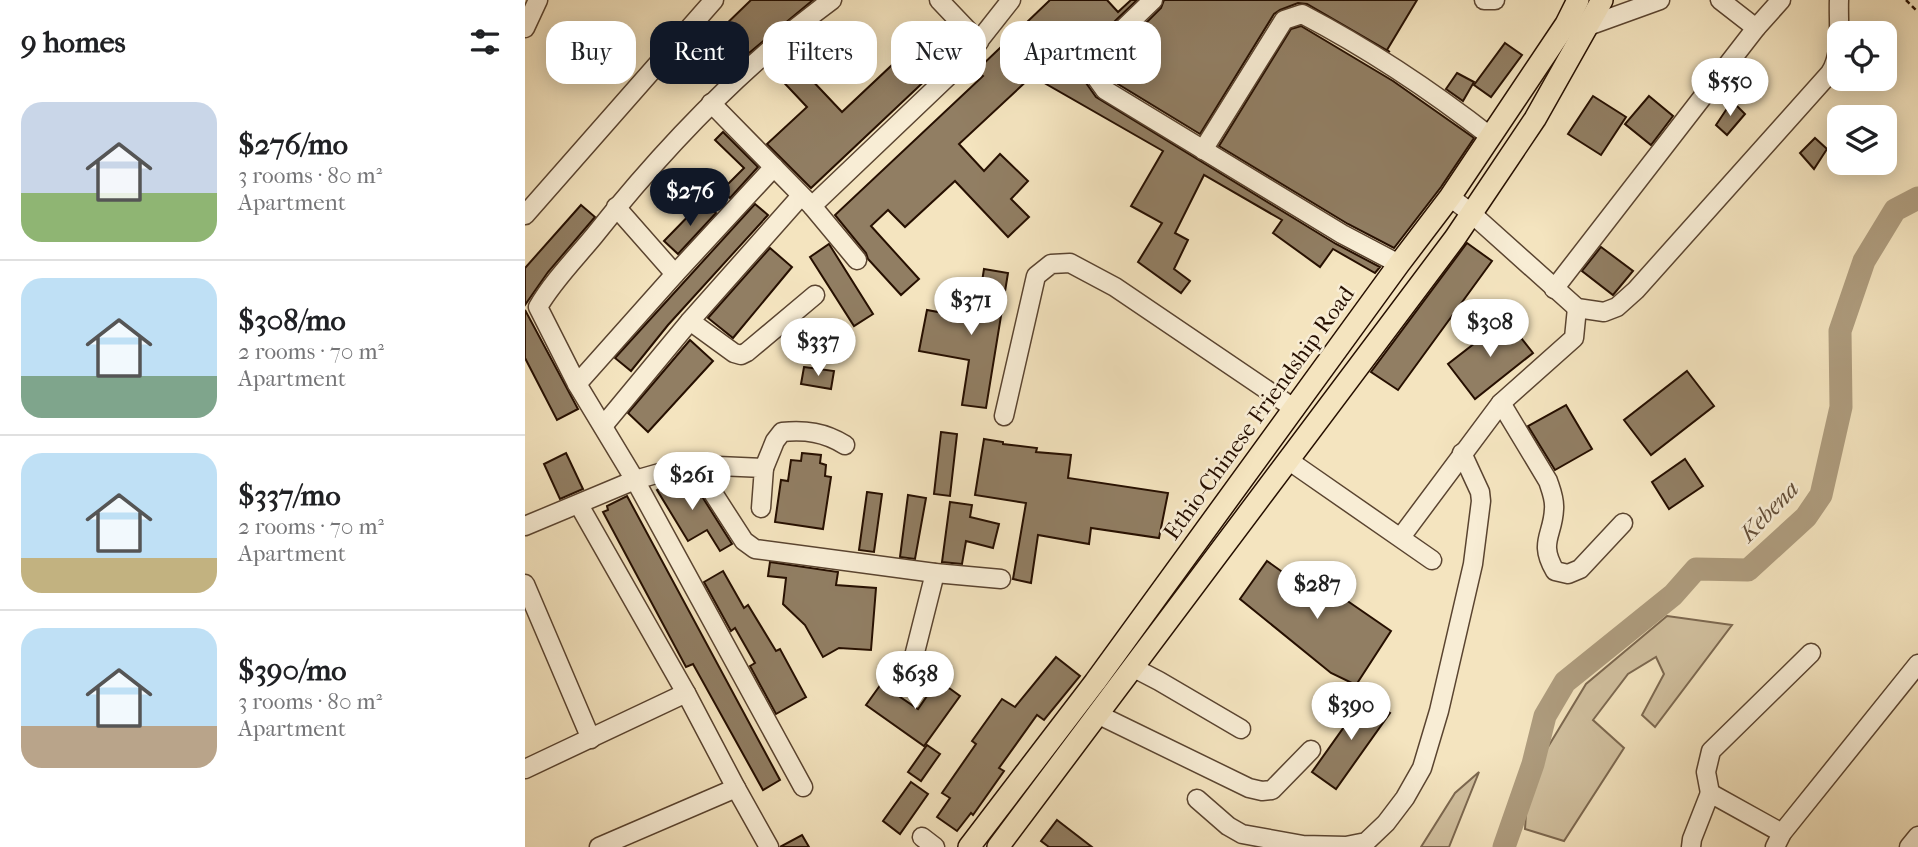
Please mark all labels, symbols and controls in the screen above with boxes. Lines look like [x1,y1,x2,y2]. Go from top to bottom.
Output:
chip: Buy [546,21,636,84]
chip: Rent [650,21,749,84]
chip: Filters [763,21,877,84]
chip: New [891,21,986,84]
chip: Apartment [1000,21,1161,84]
map controls [1827,21,1897,175]
button: locate [1827,21,1897,91]
icon: filters [466,23,504,61]
text: 9 homes [21,25,126,60]
pin: $550 [1689,58,1771,118]
text: $550 [1707,67,1753,94]
button: layers [1827,105,1897,175]
text: $276/mo [238,127,348,162]
icon: home [77,130,161,214]
text: 3 rooms · 80 m² [238,162,382,189]
pin: $276 [649,168,731,228]
text: $276 [666,177,714,204]
text: Apartment [238,189,346,216]
pin: $371 [930,278,1012,337]
street label: Ethio-Chinese Friendship Road [1158,281,1360,545]
text: $371 [950,286,992,313]
pin: $308 [1449,300,1531,359]
text: $308/mo [238,303,346,338]
icon: home [77,306,161,390]
text: $308 [1467,308,1513,335]
pin: $337 [777,318,859,378]
text: $337 [797,327,839,354]
text: 2 rooms · 70 m² [238,338,384,365]
text: Apartment [238,365,346,392]
pin: $261 [651,452,733,512]
text: $261 [669,461,715,488]
water label: Kebena [1732,475,1805,549]
text: $337/mo [238,478,341,513]
icon: home [77,481,161,565]
text: 2 rooms · 70 m² [238,513,384,540]
text: Apartment [238,540,346,567]
pin: $287 [1276,562,1358,621]
text: $287 [1293,570,1341,597]
pin: $638 [874,652,956,711]
text: $390/mo [238,653,346,688]
icon: home [77,656,161,740]
text: $638 [892,660,938,687]
pin: $390 [1310,682,1392,742]
text: 3 rooms · 80 m² [238,688,382,715]
text: $390 [1328,691,1374,718]
text: Apartment [238,715,346,742]

